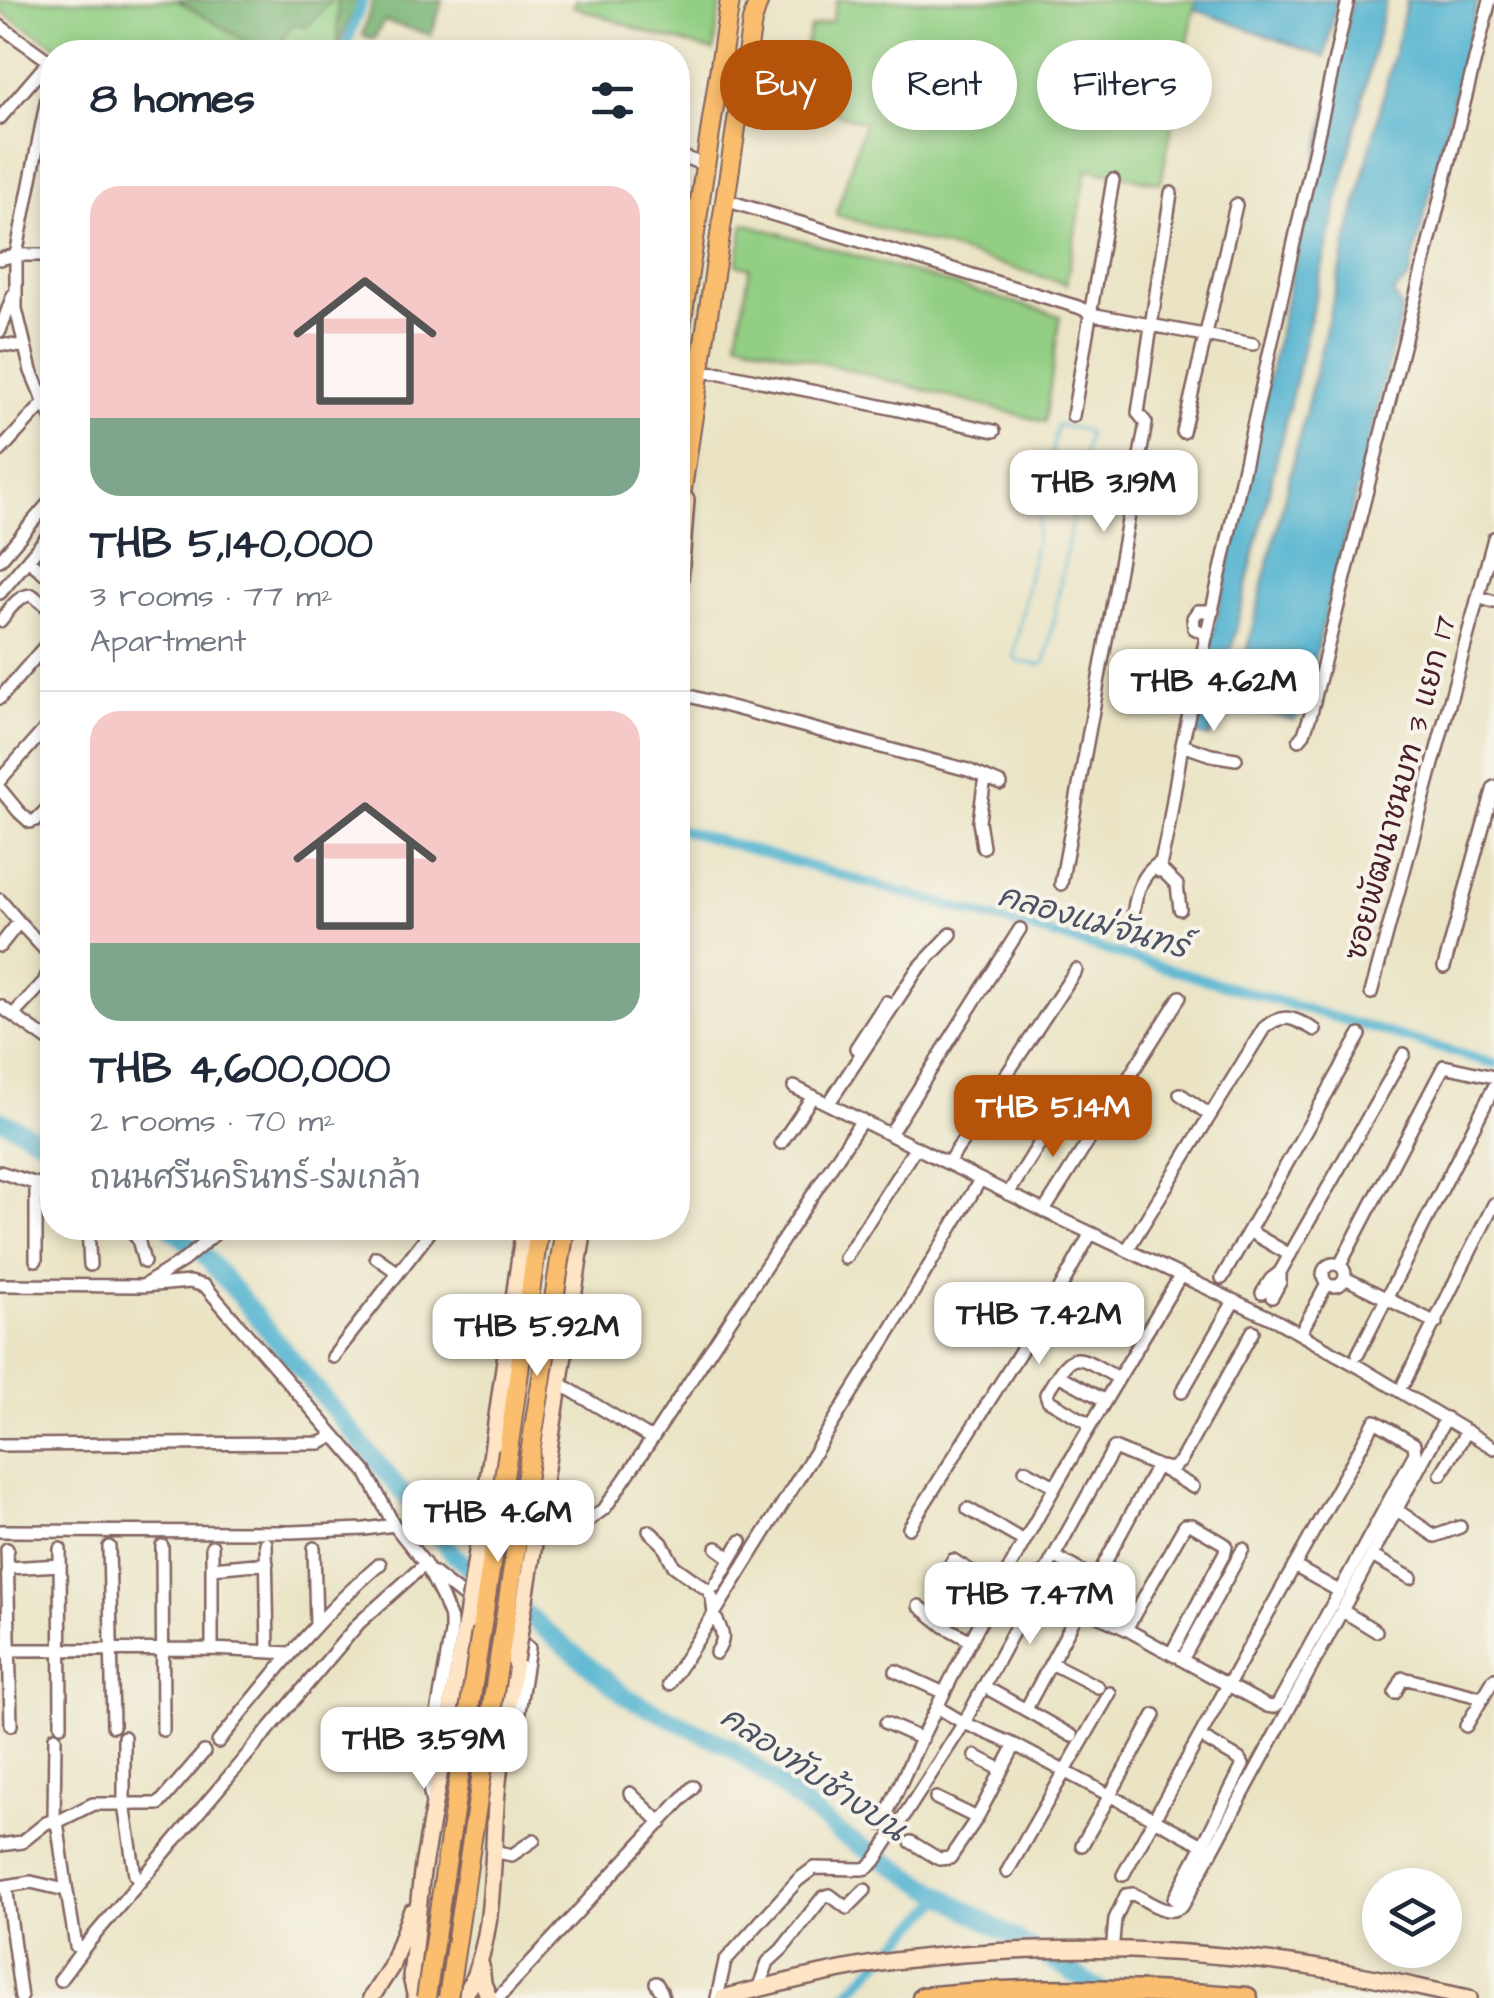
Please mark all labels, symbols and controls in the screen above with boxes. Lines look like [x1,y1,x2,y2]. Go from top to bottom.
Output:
chip: Buy [720,40,852,130]
chip: Rent [872,40,1017,130]
chip: Filters [1037,40,1212,130]
text: 8 homes [90,71,255,129]
icon: filters [585,73,640,128]
icon: home [275,251,455,431]
pin: THB 3.19M [990,450,1218,535]
text: THB 3.19M [1032,460,1176,505]
text: THB 5,140,000 [90,516,373,574]
text: 3 rooms · 77 m² [90,574,333,619]
street label: ซอยพัฒนาชนบท 3 แยก 17 [1335,611,1467,965]
text: Apartment [90,619,246,664]
pin: THB 4.62M [1100,649,1328,734]
text: THB 4.62M [1131,659,1297,704]
icon: home [275,776,455,956]
water label: คลองแม่จันทร์ [993,873,1201,973]
text: THB 4,600,000 [90,1041,391,1099]
pin: THB 5.14M [939,1075,1167,1160]
text: THB 5.14M [976,1085,1130,1130]
text: 2 rooms · 70 m² [90,1099,335,1144]
text: ถนนศรีนครินทร์-ร่มเกล้า [90,1156,421,1201]
pin: THB 7.42M [925,1282,1153,1367]
text: THB 7.42M [956,1292,1122,1337]
pin: THB 5.92M [423,1294,651,1379]
text: THB 5.92M [454,1304,620,1349]
pin: THB 4.6M [395,1480,601,1565]
text: THB 4.6M [424,1490,572,1535]
pin: THB 7.47M [916,1562,1144,1647]
text: THB 7.47M [947,1572,1114,1617]
water label: คลองทับช้างบน [711,1695,916,1853]
pin: THB 3.59M [310,1707,538,1792]
text: THB 3.59M [343,1717,506,1762]
map controls [1362,1868,1462,1968]
button: layers [1362,1868,1462,1968]

